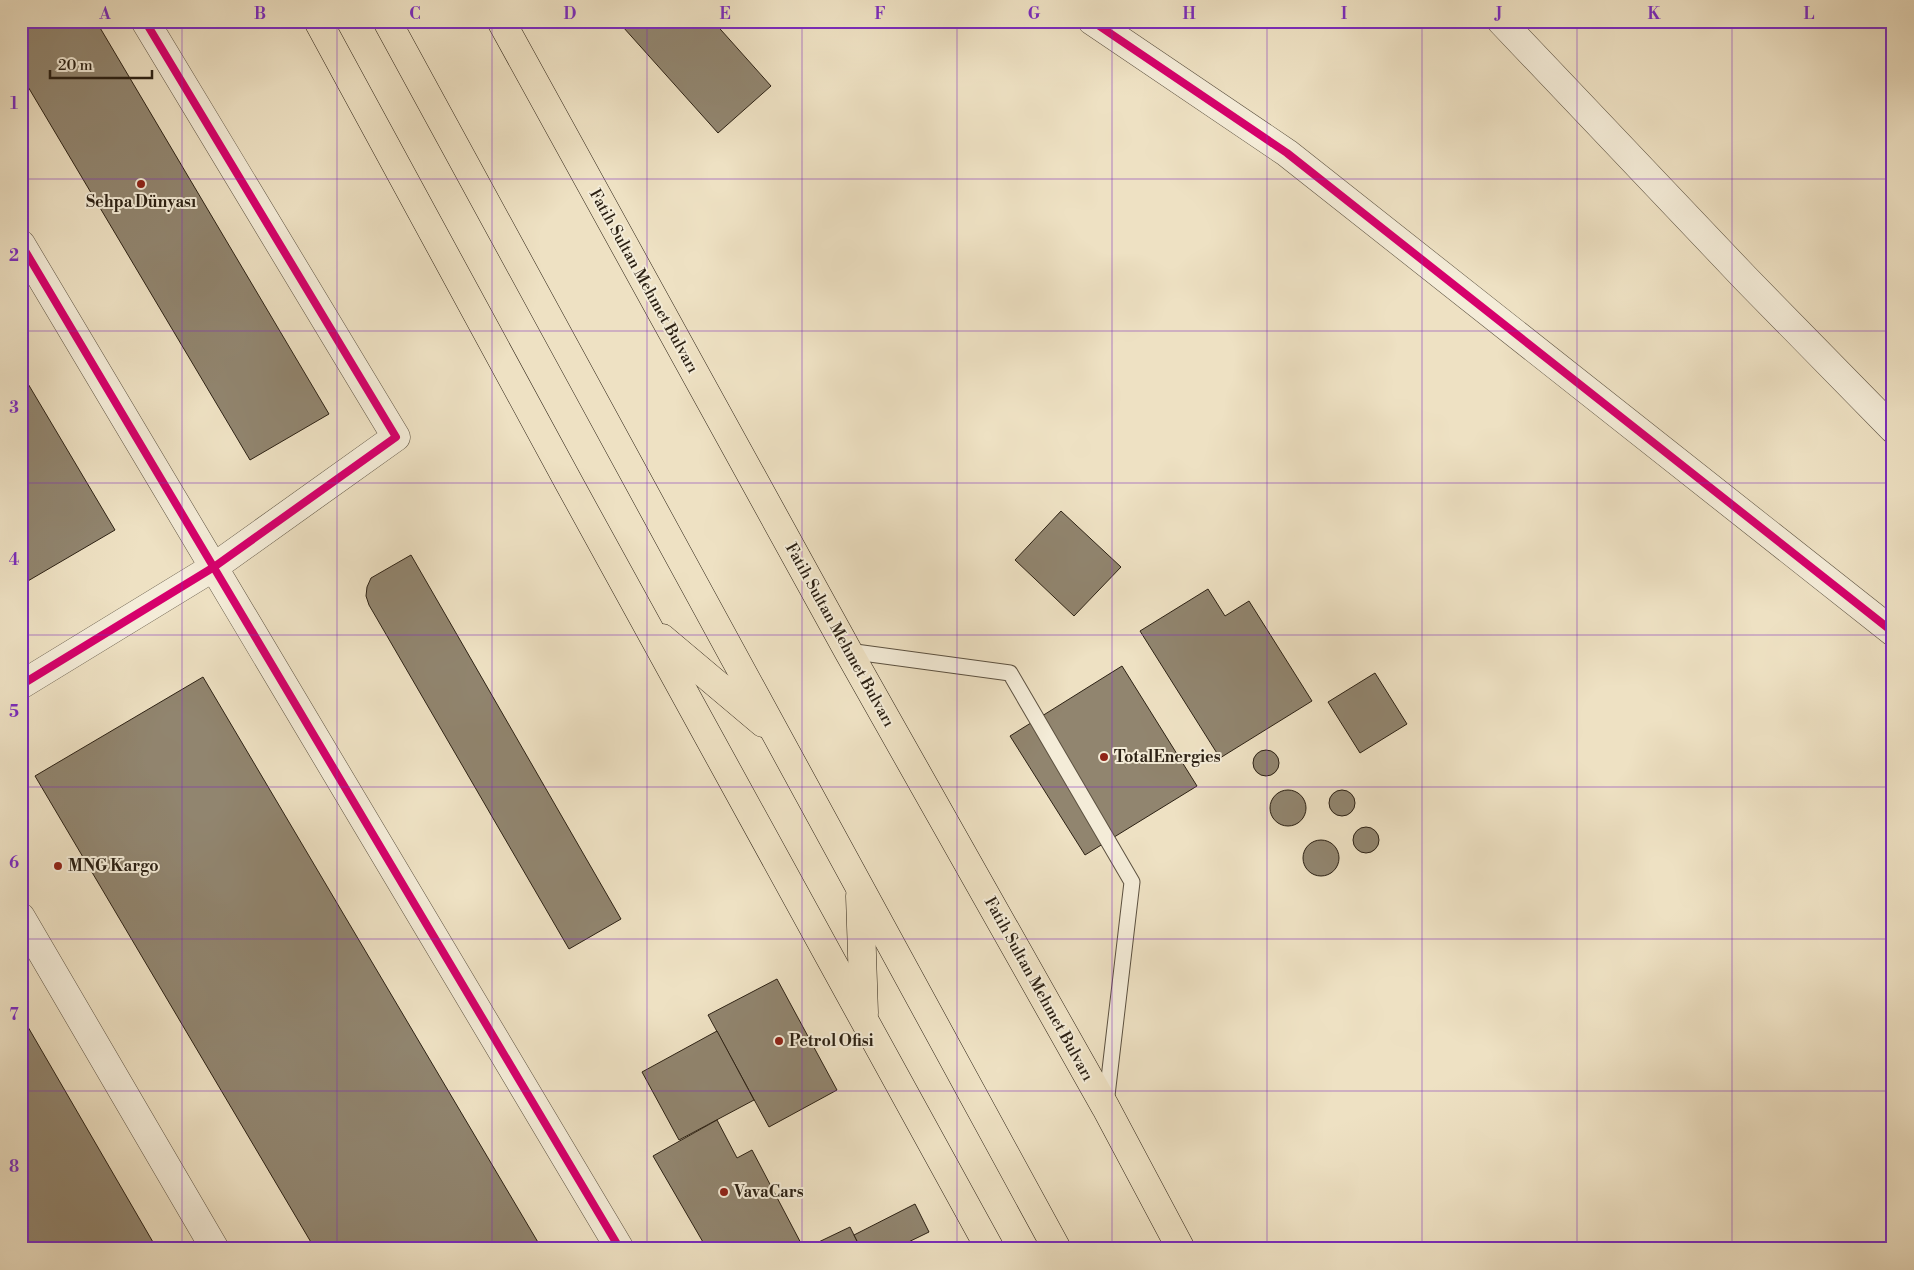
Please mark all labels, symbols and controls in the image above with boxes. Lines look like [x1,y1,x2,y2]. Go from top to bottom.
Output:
text: A [98,4,111,24]
text: B [254,4,266,24]
text: C [409,4,421,24]
text: D [564,4,577,24]
text: E [719,4,731,24]
text: F [874,4,886,24]
text: G [1028,4,1041,24]
text: H [1182,4,1196,24]
text: I [1341,4,1347,24]
text: J [1494,4,1502,24]
text: K [1648,4,1662,24]
text: L [1804,4,1815,24]
scale bar [50,48,152,80]
text: 20 m [58,56,93,75]
text: 1 [10,94,18,114]
marker: Sehpa Dünyası [135,178,147,190]
street label: Fatih Sultan Mehmet Bulvarı [585,185,703,377]
place label: Sehpa Dünyası [86,192,196,212]
text: 2 [9,246,19,266]
text: 3 [9,398,19,418]
street label: Fatih Sultan Mehmet Bulvarı [781,539,899,731]
text: 4 [9,550,20,570]
text: 5 [9,702,19,722]
place label: TotalEnergies [1114,747,1221,767]
marker: TotalEnergies [1098,751,1110,763]
text: 6 [9,853,19,873]
place label: MNG Kargo [68,856,159,876]
marker: MNG Kargo [52,860,64,872]
street label: Fatih Sultan Mehmet Bulvarı [980,893,1098,1085]
text: 7 [9,1005,19,1025]
place label: Petrol Ofisi [789,1031,874,1051]
marker: Petrol Ofisi [773,1035,785,1047]
text: 8 [9,1157,19,1177]
place label: VavaCars [733,1182,804,1202]
marker: VavaCars [718,1186,730,1198]

